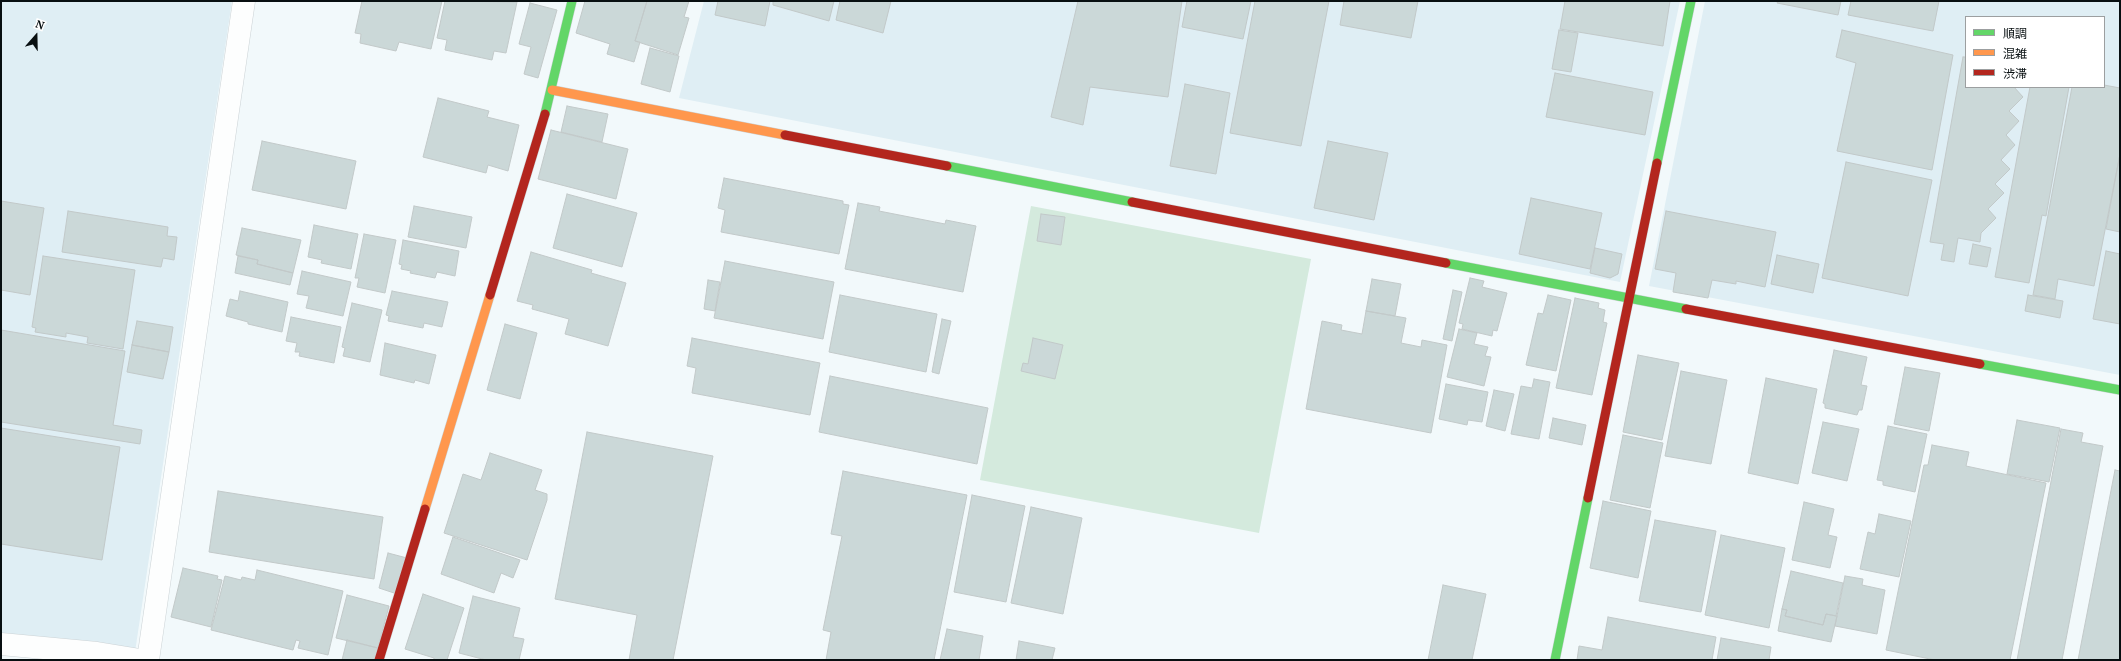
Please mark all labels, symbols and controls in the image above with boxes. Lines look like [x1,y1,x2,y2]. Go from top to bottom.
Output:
north arrow [16,16,56,56]
legend [1965,16,2105,88]
text: N [34,17,46,33]
text: 順調 [2003,26,2027,41]
text: 混雑 [2003,46,2027,61]
text: 渋滞 [2003,66,2027,81]

